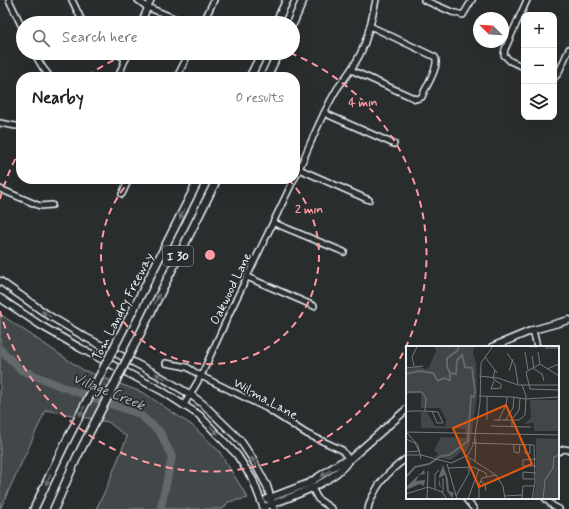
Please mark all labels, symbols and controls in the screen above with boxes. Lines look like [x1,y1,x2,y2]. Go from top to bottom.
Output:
north arrow [473,12,509,48]
map controls [521,12,557,120]
button: + [521,12,557,48]
search box [16,16,300,60]
icon: search [30,27,52,49]
text: Search here [62,28,138,48]
button: − [521,48,557,84]
button: layers [521,84,557,120]
text: Nearby [32,87,84,109]
text: 0 results [236,90,284,107]
text: 4 min [348,95,378,111]
text: 2 min [295,202,323,218]
one-way arrow [179,208,185,220]
road number: I 30 [163,246,193,266]
centre of rings [203,248,217,262]
street label: Tom Landry Freeway [89,250,158,363]
street label: Oakwood Lane [207,250,256,328]
one-way arrow [154,294,160,305]
one-way arrow [40,310,52,317]
inset map [406,346,559,499]
water label: Village Creek [70,369,148,416]
one-way arrow [154,373,166,379]
street label: Wilma Lane [230,375,301,424]
one-way arrow [79,405,85,417]
one-way arrow [209,425,219,435]
one-way arrow [251,457,258,468]
one-way arrow [320,469,332,476]
one-way arrow [45,474,51,485]

